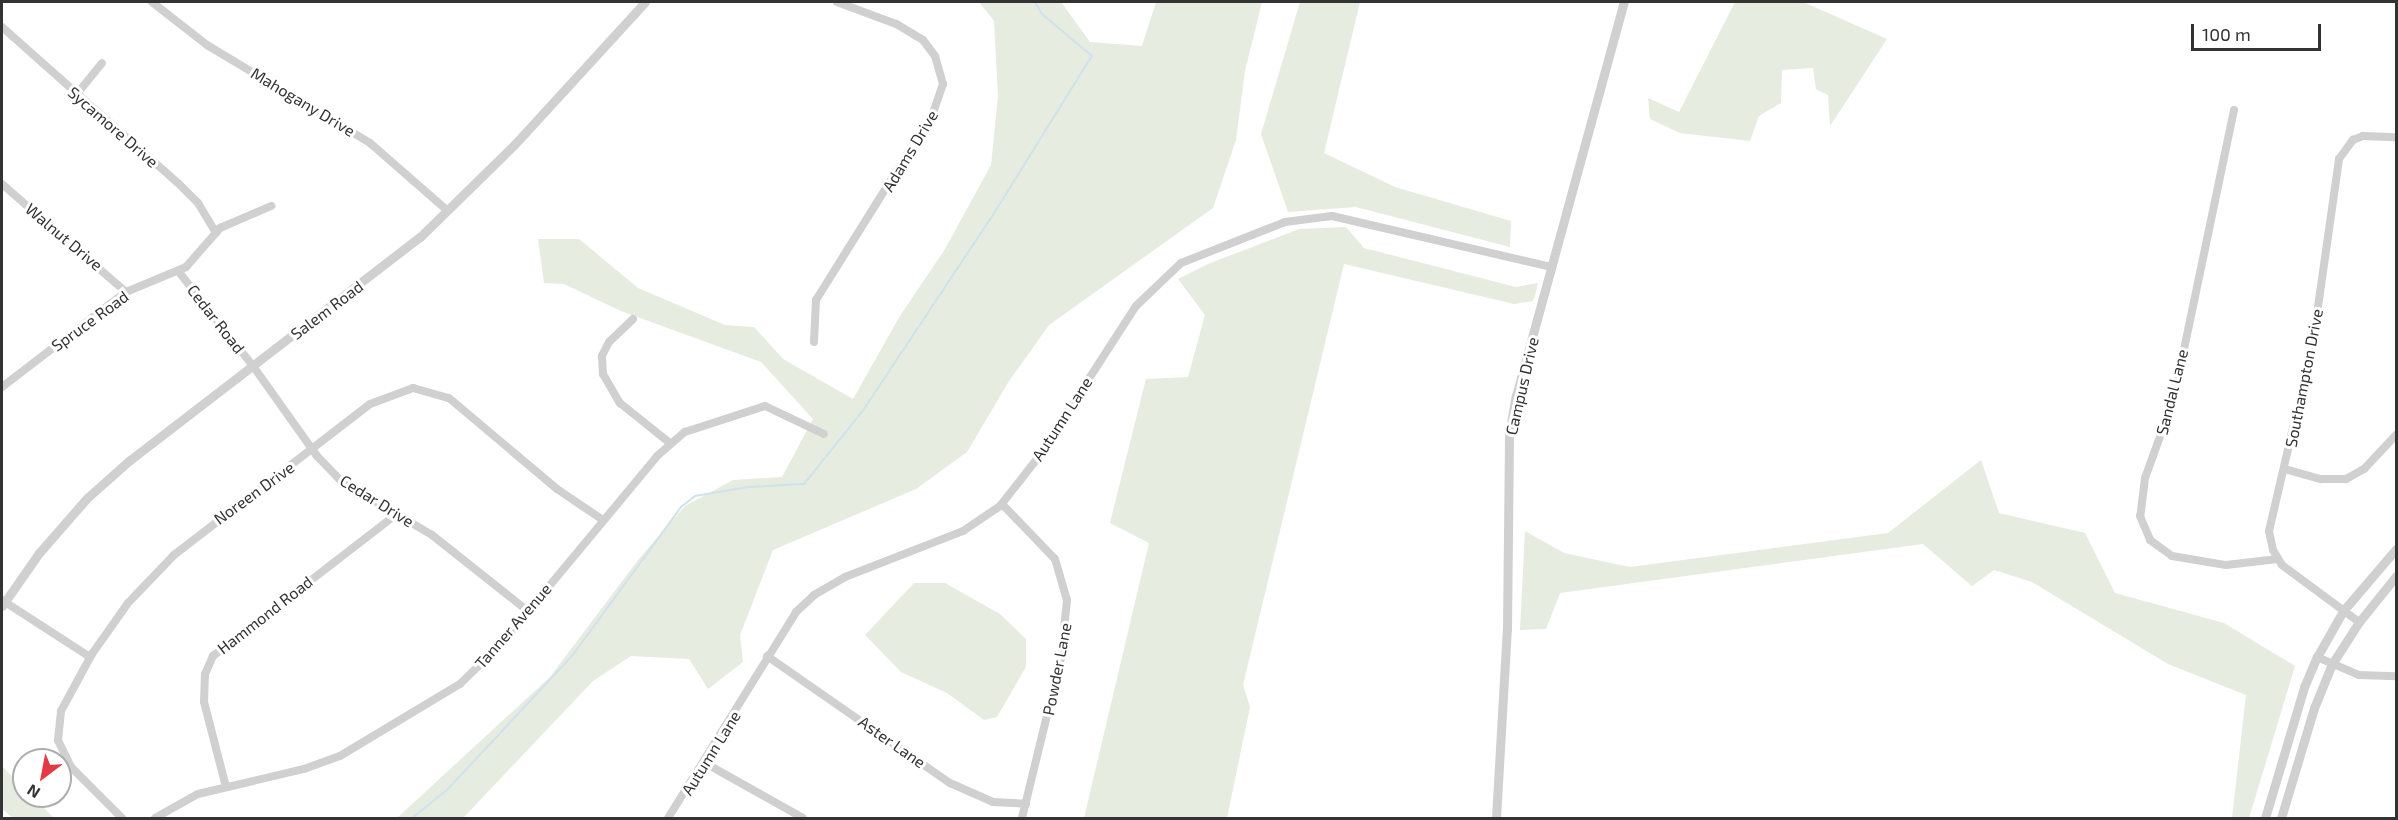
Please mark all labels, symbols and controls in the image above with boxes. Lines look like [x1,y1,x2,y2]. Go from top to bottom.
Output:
scale bar [2194,12,2324,50]
text: 100 m [2202,23,2251,45]
street label: Mahogany Drive [247,63,359,141]
street label: Sycamore Drive [64,83,162,171]
street label: Adams Drive [878,107,942,195]
street label: Walnut Drive [22,199,106,275]
street label: Salem Road [287,277,367,343]
street label: Cedar Road [183,281,249,357]
street label: Spruce Road [48,287,132,355]
street label: Southampton Drive [2281,307,2327,449]
street label: Campus Drive [1501,335,1543,437]
street label: Sandal Lane [2152,347,2192,437]
street label: Autumn Lane [1028,373,1096,465]
street label: Noreen Drive [210,457,298,529]
street label: Cedar Drive [336,471,418,531]
street label: Hammond Road [214,572,316,658]
street label: Tanner Avenue [471,579,555,673]
street label: Powder Lane [1039,621,1075,717]
street label: Autumn Lane [677,707,745,799]
street label: Aster Lane [855,712,929,772]
north arrow [12,748,72,808]
text: N [23,781,43,803]

